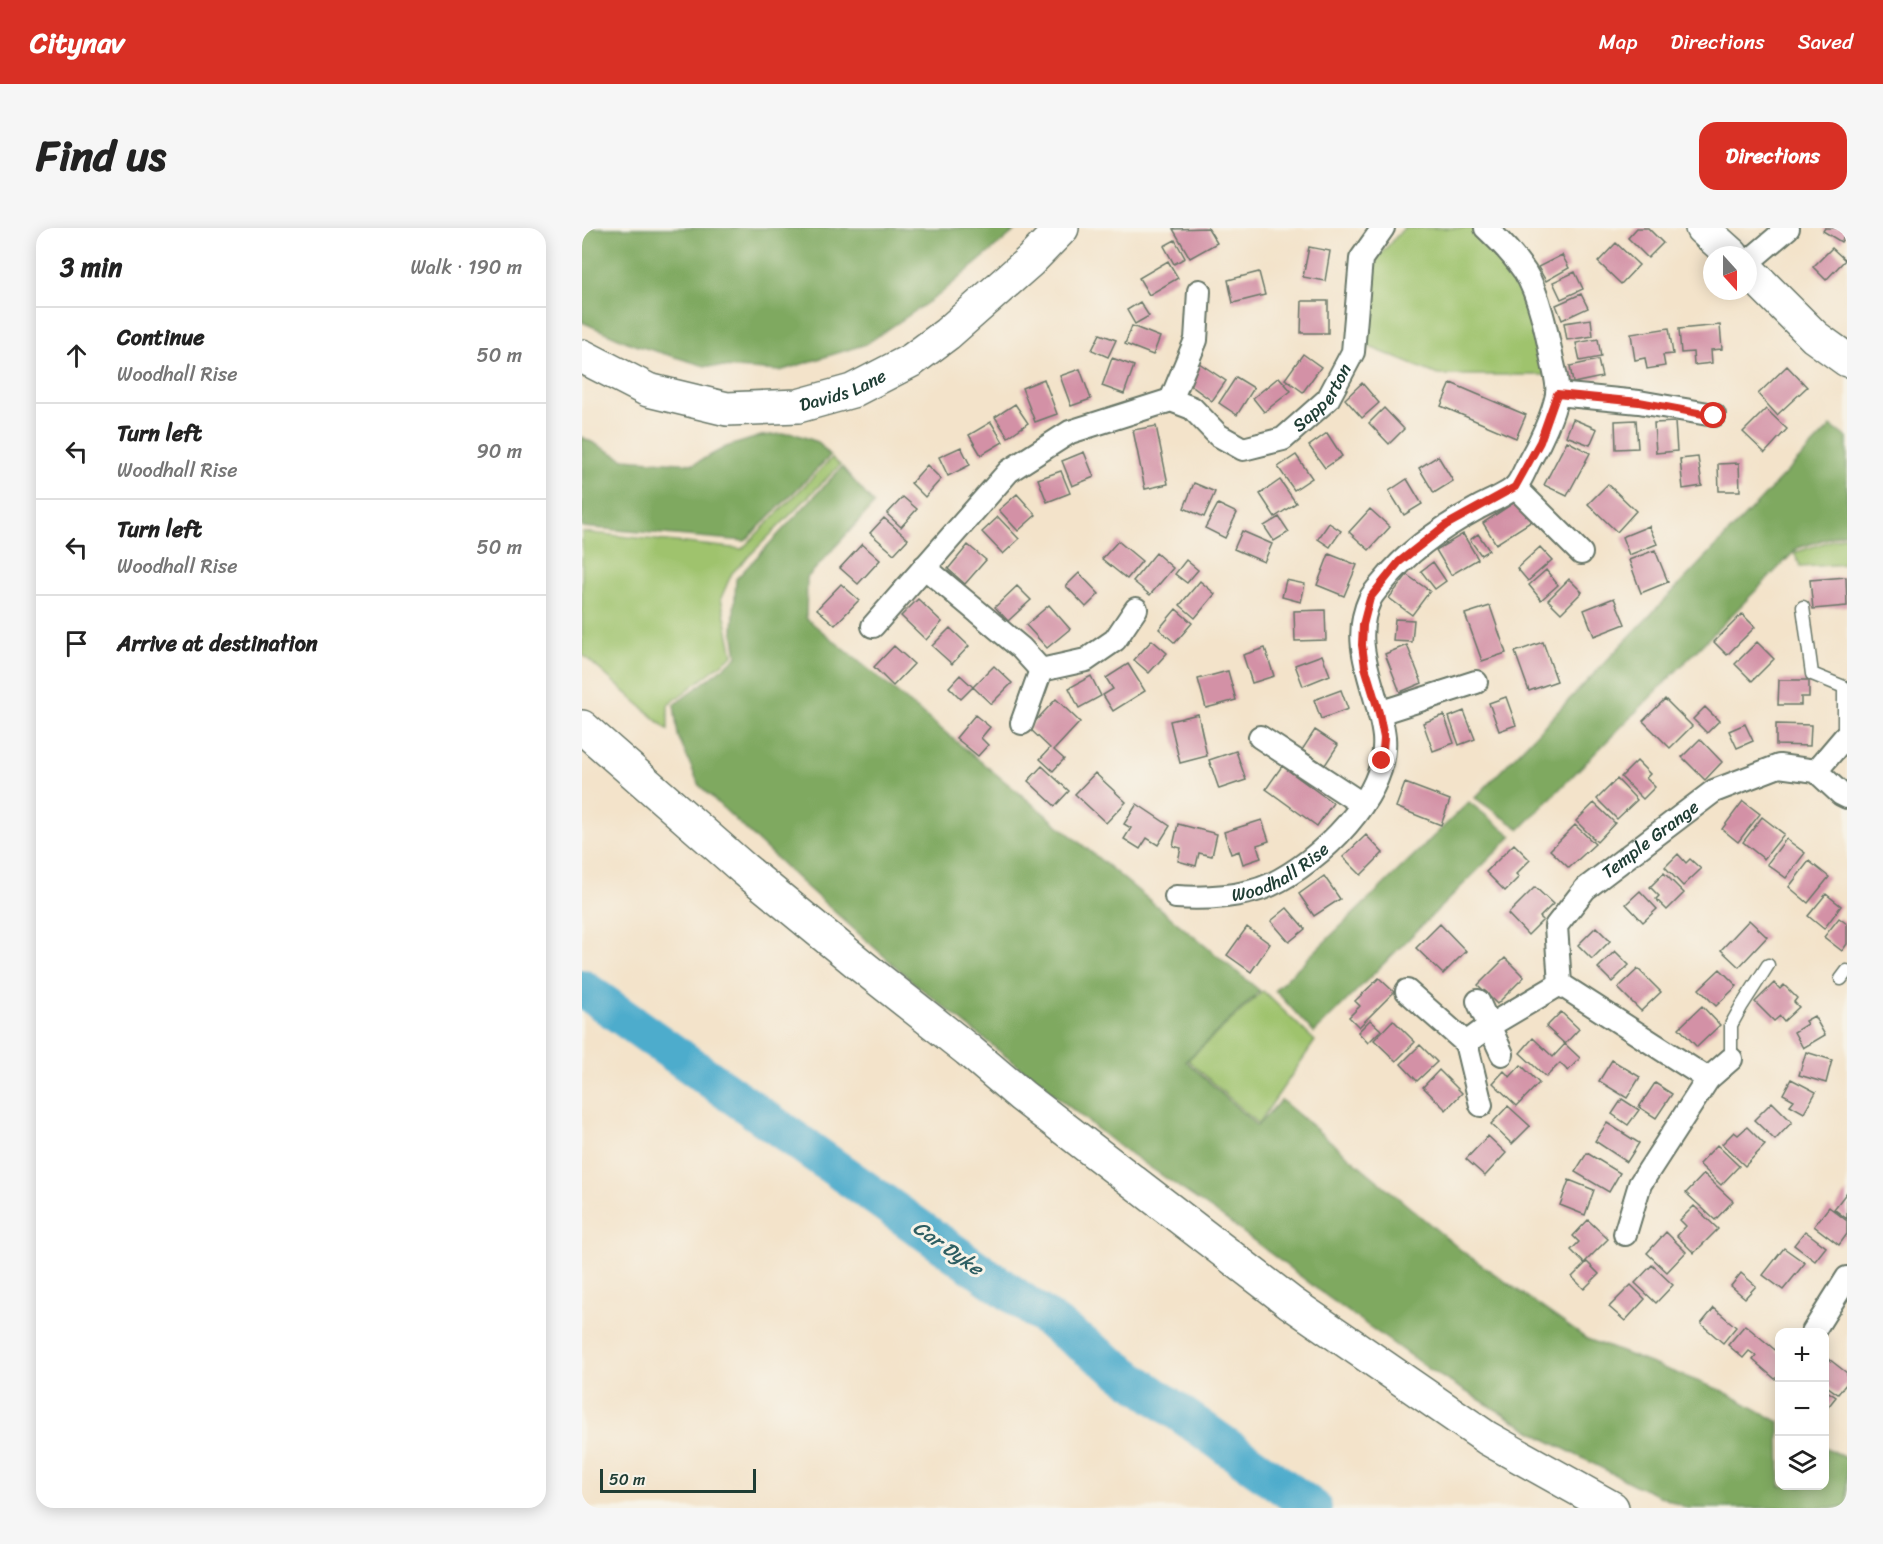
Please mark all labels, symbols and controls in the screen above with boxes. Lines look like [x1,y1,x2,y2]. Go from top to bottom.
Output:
text: Citynav [30,18,124,67]
text: Map [1599,23,1637,61]
text: Directions [1670,23,1765,61]
text: Saved [1798,23,1853,61]
text: Find us [36,119,166,193]
button: Directions [1699,122,1847,190]
text: 3 min [60,244,122,290]
north arrow [1703,246,1757,300]
text: Walk · 190 m [410,250,522,285]
text: Continue [117,318,205,357]
text: 50 m [477,338,522,373]
icon: ahead [60,339,93,372]
text: Woodhall Rise [117,357,238,392]
street label: Sapperton [1285,357,1360,440]
street label: Davids Lane [796,360,892,421]
route start [1700,402,1726,428]
text: Turn left [117,414,202,453]
text: 90 m [477,434,522,469]
icon: left [60,435,93,468]
text: Woodhall Rise [117,453,238,488]
text: Turn left [117,510,202,549]
text: 50 m [477,530,522,565]
icon: left [60,531,93,564]
text: Woodhall Rise [117,549,238,584]
text: Arrive at destination [117,624,318,663]
icon: arrive [60,627,93,660]
route end [1368,747,1394,773]
street label: Temple Grange [1594,792,1706,887]
street label: Woodhall Rise [1229,834,1337,911]
water label: Car Dyke [906,1211,992,1286]
map controls [1775,1328,1829,1490]
button: + [1775,1328,1829,1382]
button: − [1775,1382,1829,1436]
button: layers [1775,1436,1829,1490]
text: 50 m [609,1465,645,1494]
scale bar [600,1466,756,1494]

